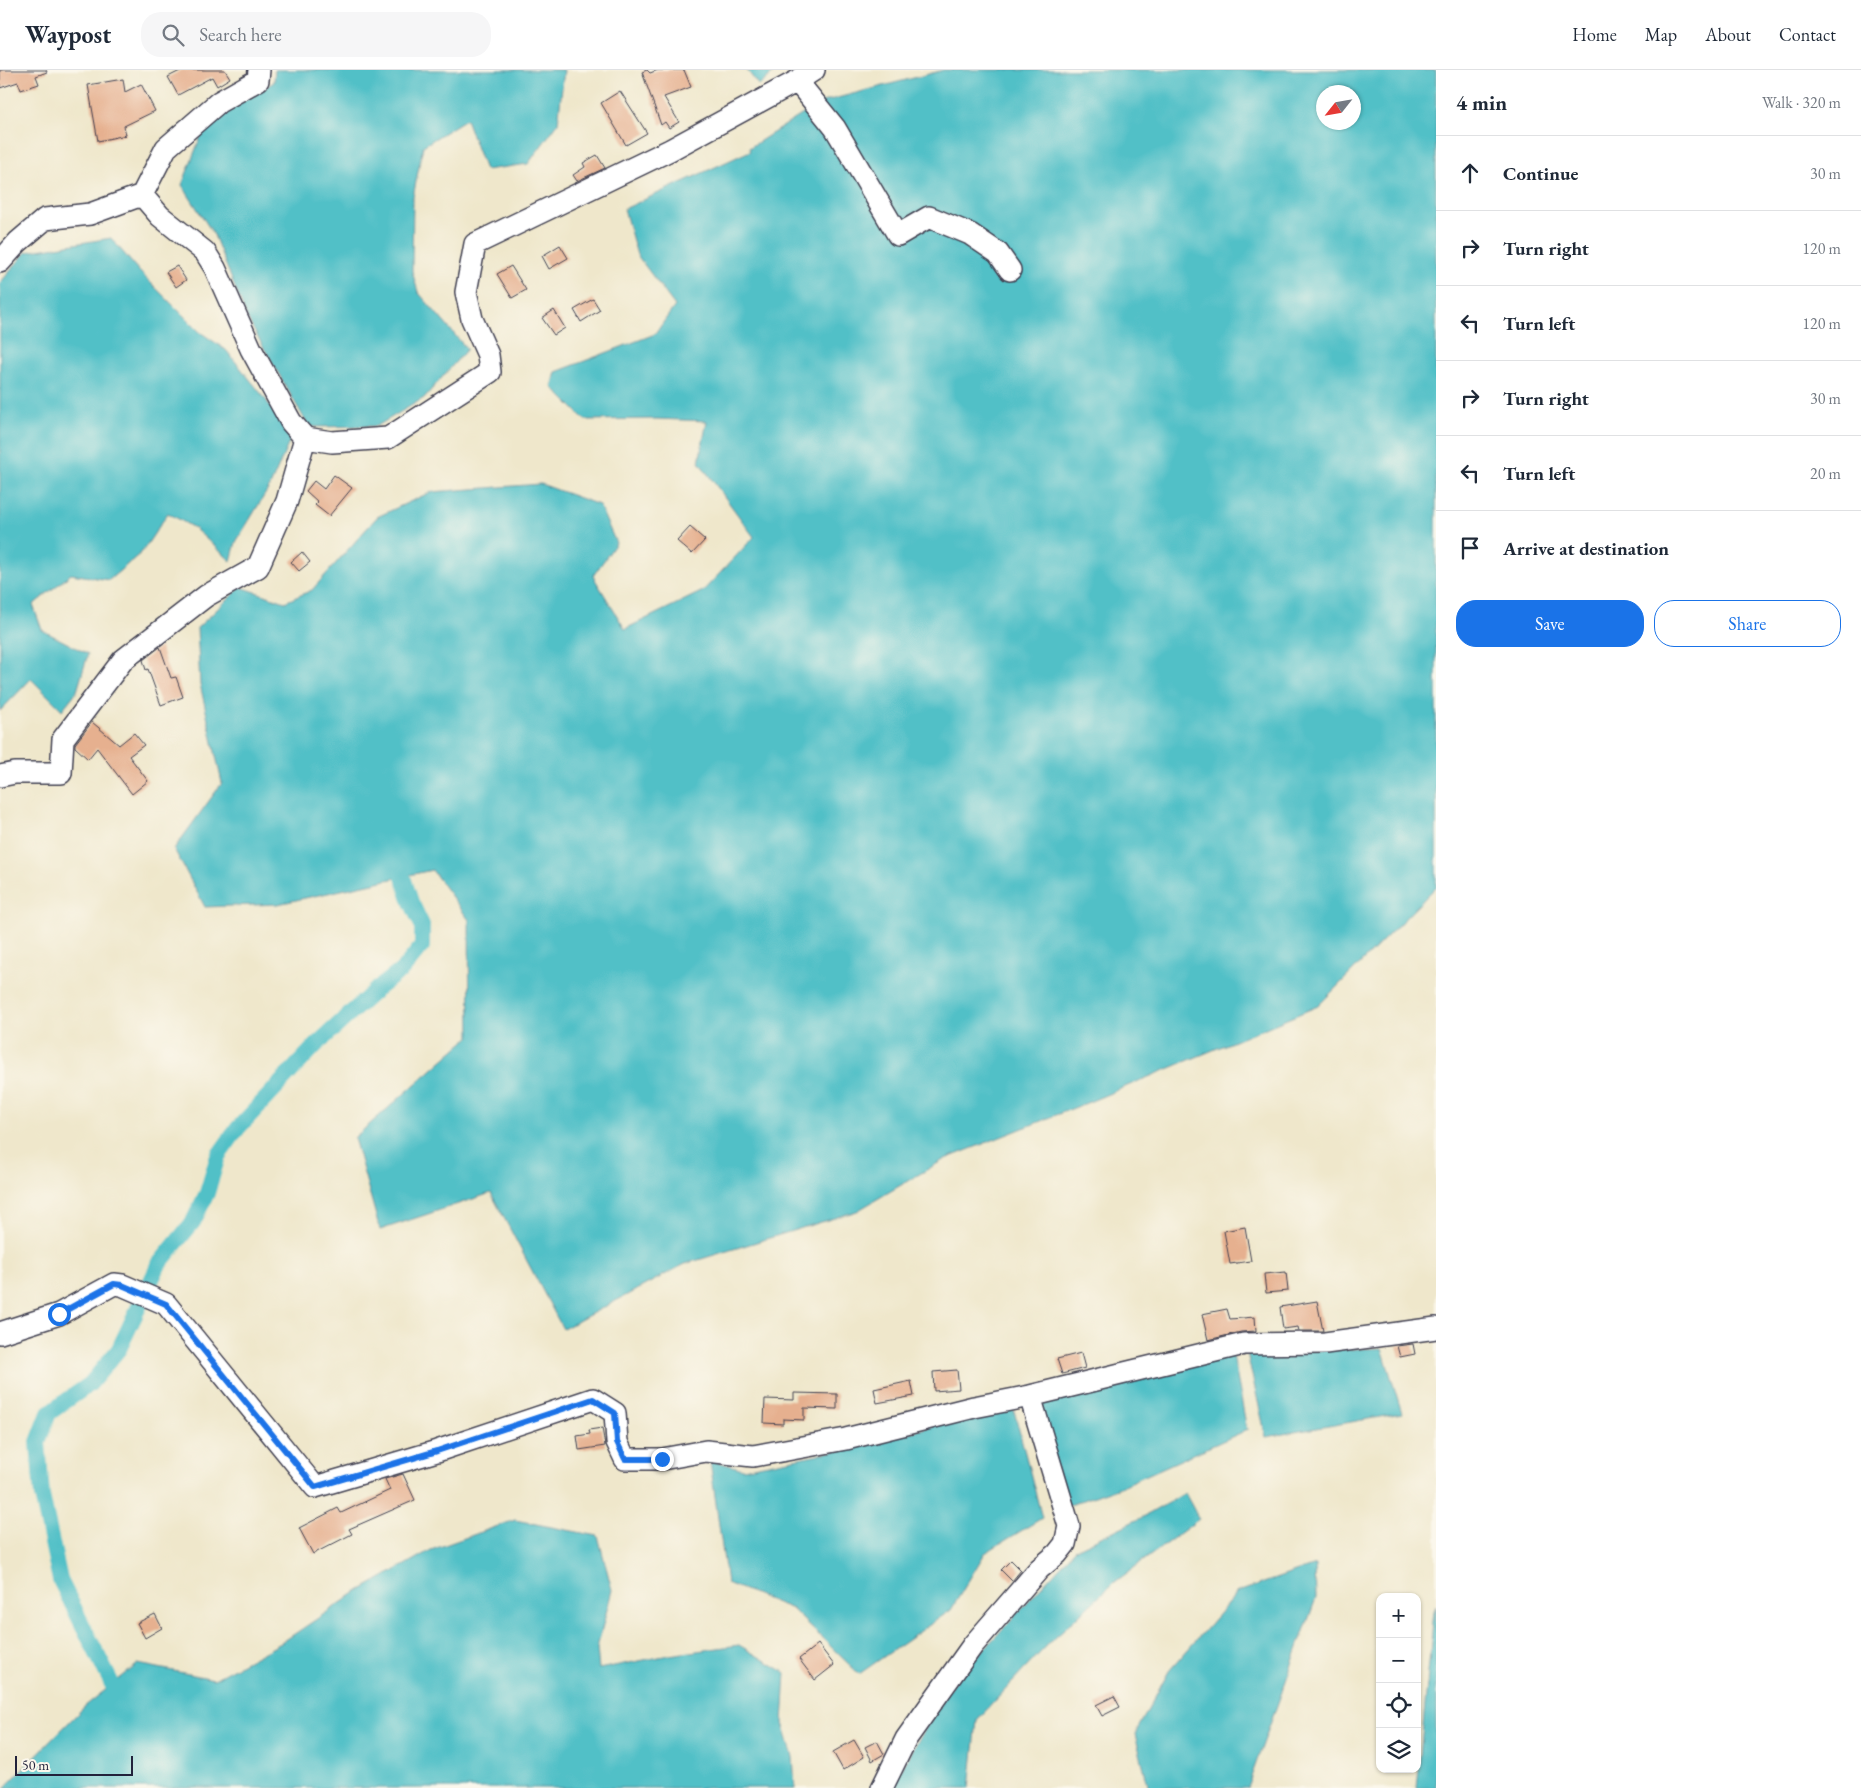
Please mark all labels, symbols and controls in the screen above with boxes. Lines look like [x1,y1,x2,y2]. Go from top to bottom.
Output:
search box [141,12,491,57]
text: Waypost [25,19,111,50]
icon: search [159,21,187,49]
text: Search here [199,22,282,47]
text: Home [1572,23,1617,46]
text: Map [1645,23,1677,46]
text: About [1705,23,1751,46]
text: Contact [1779,23,1836,46]
north arrow [1316,85,1361,130]
text: 4 min [1456,89,1507,116]
text: Walk · 320 m [1762,92,1841,113]
icon: ahead [1456,159,1484,187]
text: Continue [1503,161,1578,186]
text: 30 m [1810,163,1841,184]
icon: right [1456,234,1484,262]
text: Turn right [1503,236,1589,261]
text: 120 m [1802,238,1841,259]
icon: left [1456,309,1484,337]
text: Turn left [1503,311,1575,336]
text: 120 m [1802,313,1841,334]
icon: right [1456,384,1484,412]
text: Turn right [1503,386,1589,411]
text: 30 m [1810,388,1841,409]
icon: left [1456,459,1484,487]
text: Turn left [1503,461,1575,486]
text: 20 m [1810,463,1841,484]
icon: arrive [1456,534,1484,562]
text: Arrive at destination [1503,536,1669,561]
button: Save [1456,600,1644,647]
button: Share [1654,600,1841,647]
route start [48,1303,71,1326]
route end [651,1448,674,1471]
map controls [1376,1593,1421,1773]
button: + [1376,1593,1421,1638]
button: − [1376,1638,1421,1683]
button: locate [1376,1683,1421,1728]
button: layers [1376,1728,1421,1773]
scale bar [15,1753,132,1776]
text: 50 m [22,1756,49,1774]

